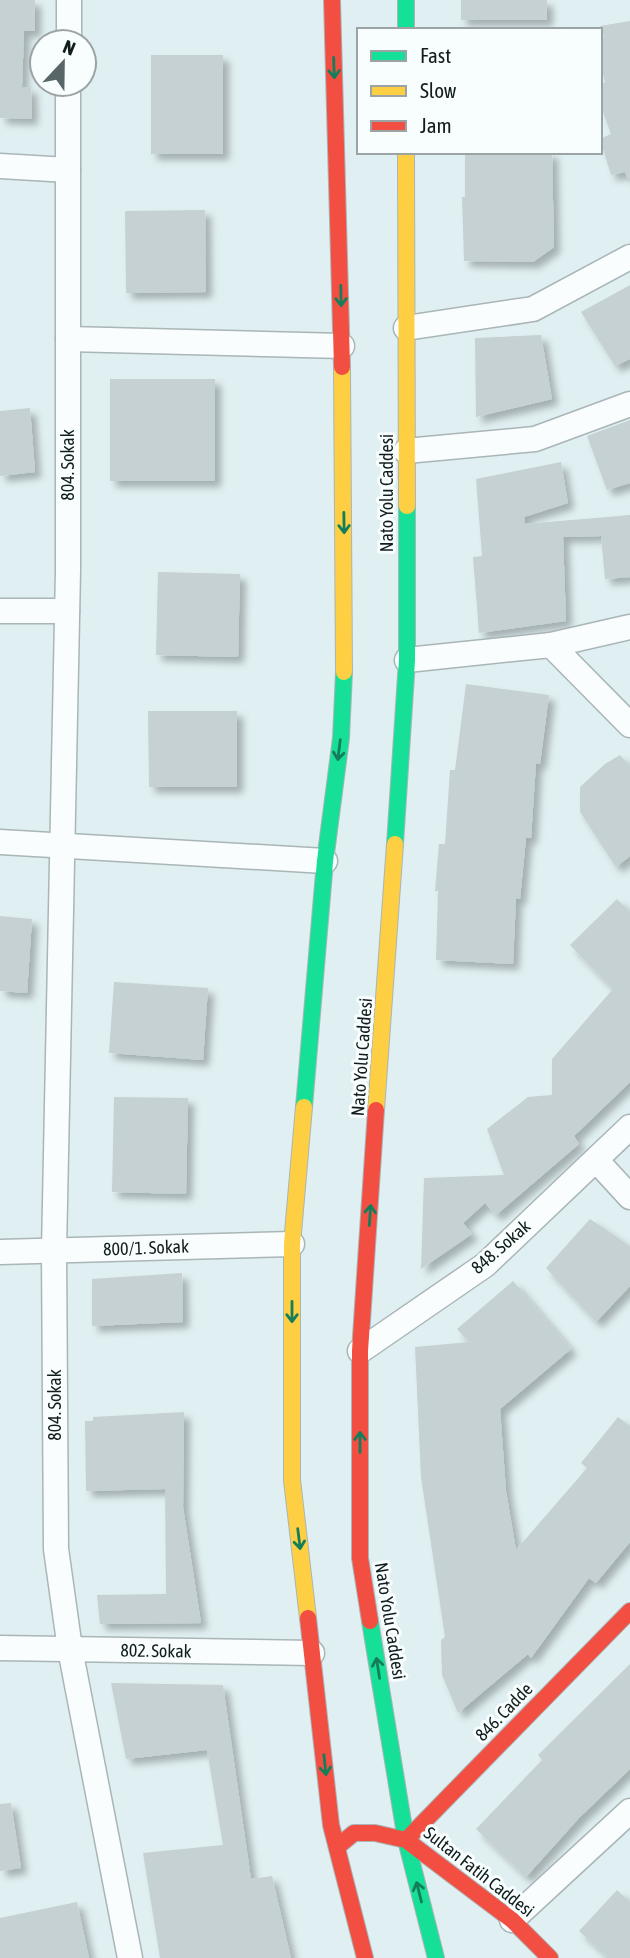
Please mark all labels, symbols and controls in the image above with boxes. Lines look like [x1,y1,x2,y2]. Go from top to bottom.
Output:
north arrow [28,28,98,98]
legend [357,28,602,154]
text: N [60,35,79,60]
text: Fast [420,43,451,67]
one-way arrow [327,56,341,79]
text: Slow [420,78,457,102]
text: Jam [420,113,452,137]
one-way arrow [334,284,348,307]
street label: 804. Sokak [57,429,78,501]
street label: Nato Yolu Caddesi [376,434,397,552]
one-way arrow [337,511,351,534]
one-way arrow [333,739,346,761]
street label: Nato Yolu Caddesi [347,997,376,1117]
one-way arrow [364,1204,377,1227]
street label: 848. Sokak [467,1215,535,1278]
street label: 800/1. Sokak [103,1236,189,1259]
one-way arrow [285,1301,299,1324]
street label: 804. Sokak [44,1369,65,1441]
one-way arrow [353,1431,367,1454]
one-way arrow [293,1528,306,1550]
street label: Nato Yolu Caddesi [371,1561,410,1681]
street label: 802. Sokak [120,1639,192,1662]
one-way arrow [371,1657,384,1680]
street label: 846. Cadde [471,1678,536,1745]
one-way arrow [318,1754,331,1776]
street label: Sultan Fatih Caddesi [420,1822,538,1921]
one-way arrow [412,1881,425,1904]

